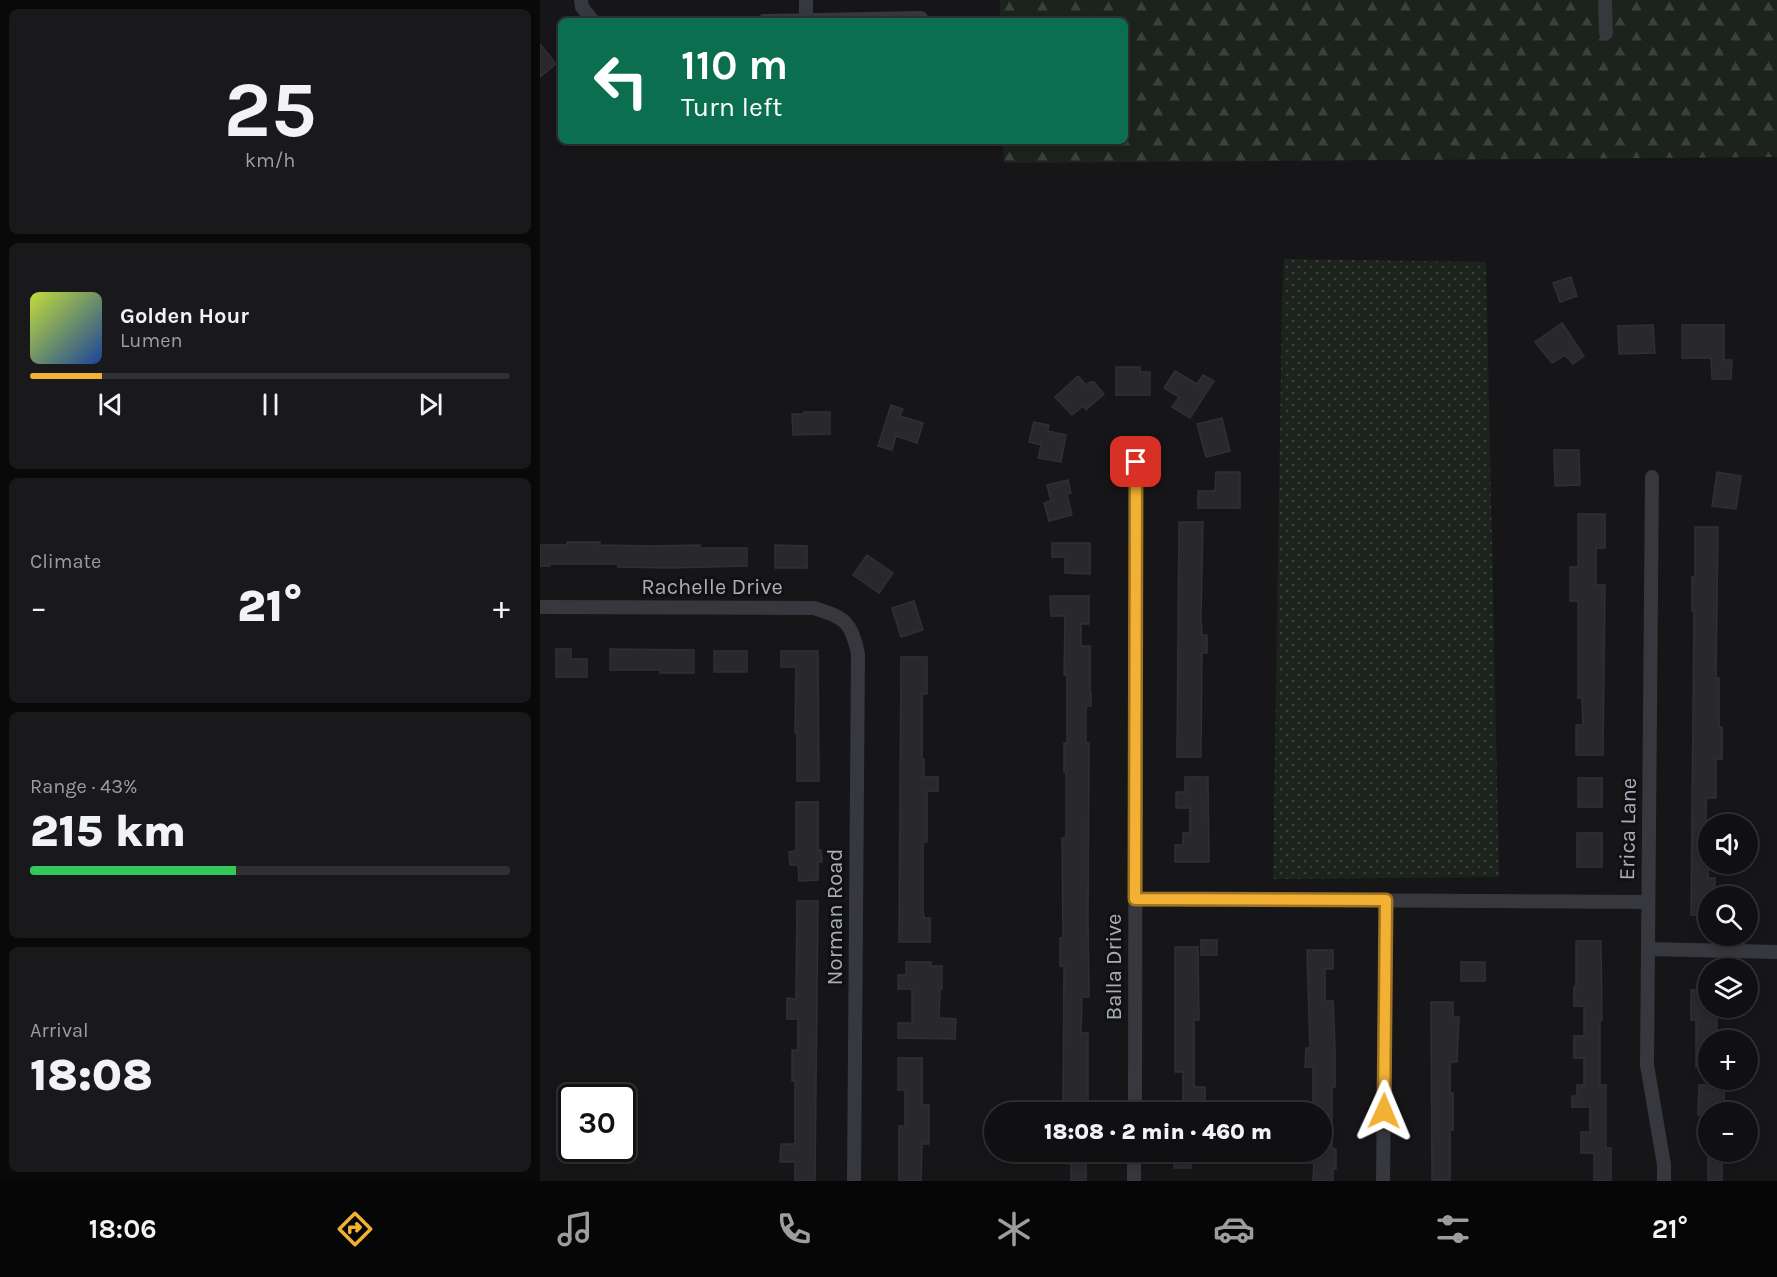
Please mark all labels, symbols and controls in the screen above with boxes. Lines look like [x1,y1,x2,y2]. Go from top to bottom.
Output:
text: 110 m [681,40,788,90]
icon: left [582,42,660,120]
text: 25 [224,64,316,156]
text: Turn left [681,91,782,123]
text: km/h [245,149,295,172]
text: Golden Hour [120,303,249,329]
text: Lumen [120,329,183,352]
icon: previous [94,388,127,421]
icon: pause [254,388,287,421]
icon: next [414,388,447,421]
pin [1110,436,1161,487]
icon: arrive [1119,445,1152,478]
text: Climate [30,550,101,573]
street label: Rachelle Drive [641,574,783,600]
text: 21° [237,580,303,632]
text: − [30,588,47,626]
text: + [493,588,510,626]
text: Range · 43% [30,775,137,798]
street label: Erica Lane [1614,778,1642,880]
text: 215 km [30,805,186,857]
map controls [1698,814,1758,1162]
button: sound [1698,814,1758,874]
street label: Norman Road [822,849,848,985]
button: search [1698,886,1758,946]
street label: Balla Drive [1101,914,1127,1020]
button: layers [1698,958,1758,1018]
text: Arrival [30,1019,89,1042]
button: + [1698,1030,1758,1090]
text: 18:08 [30,1049,153,1101]
position arrow [1352,1079,1416,1143]
speed limit sign: 30 [558,1084,636,1162]
button: − [1698,1102,1758,1162]
text: 18:08 · 2 min · 460 m [1044,1119,1272,1145]
icon: directions [334,1208,376,1250]
icon: music [554,1208,596,1250]
icon: phone [773,1208,815,1250]
icon: climate [993,1208,1035,1250]
icon: car [1213,1208,1255,1250]
icon: filters [1432,1208,1474,1250]
text: 18:06 [89,1213,157,1245]
text: 21° [1652,1213,1688,1245]

